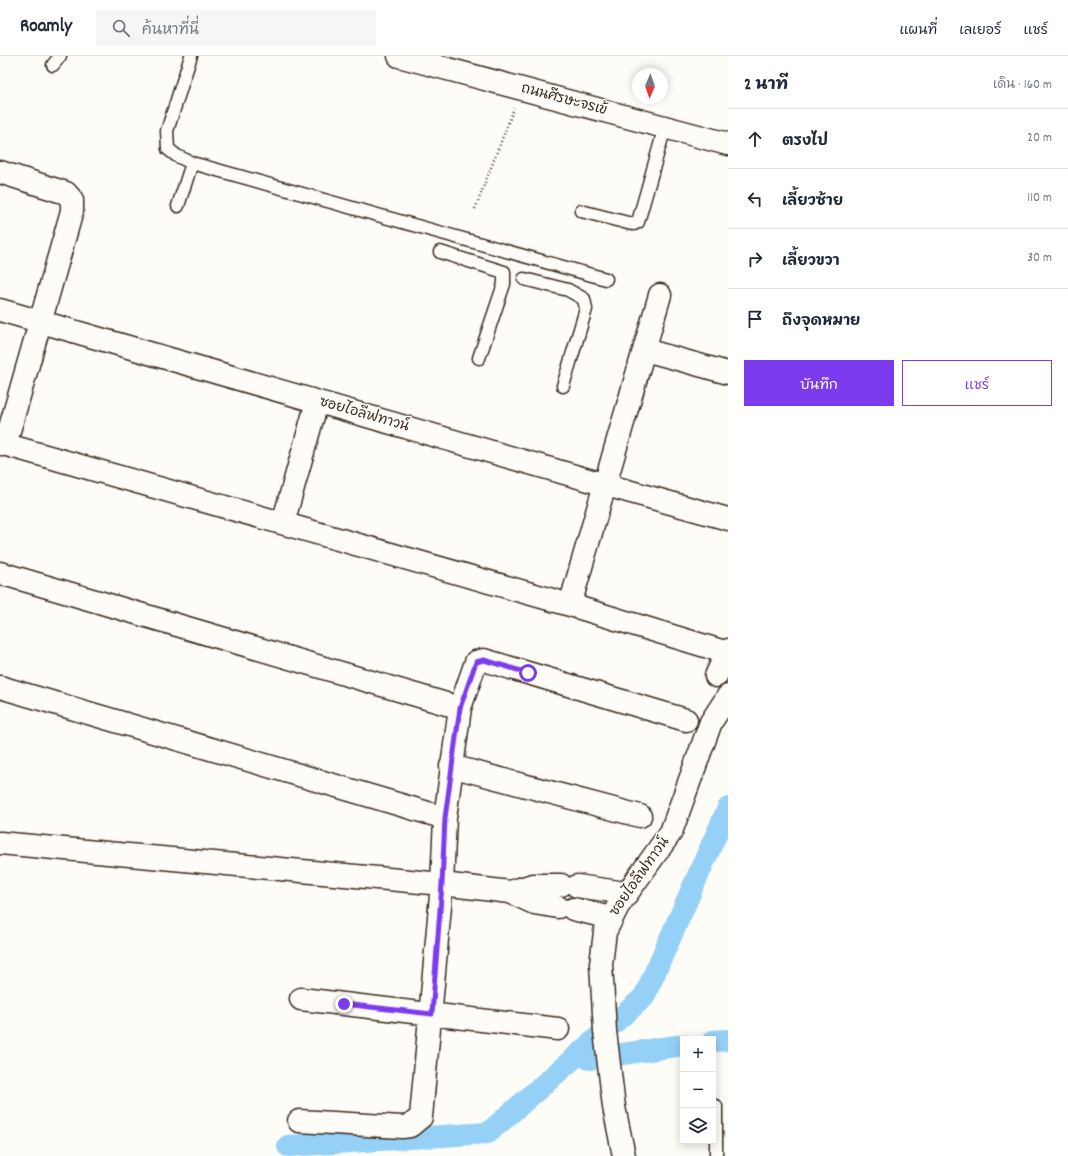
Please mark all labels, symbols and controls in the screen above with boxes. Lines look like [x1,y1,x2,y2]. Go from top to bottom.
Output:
search box [96,10,376,46]
text: Roamly [20,14,72,41]
icon: search [110,17,132,39]
text: ค้นหาที่นี่ [142,20,199,42]
text: แผนที่ [899,21,937,41]
text: เลเยอร์ [959,21,1001,41]
text: แชร์ [1023,21,1048,41]
north arrow [632,68,668,104]
text: 2 นาที [744,74,788,98]
text: เดิน · 160 m [993,76,1052,95]
street label: ถนนศีรษะจรเข้ [519,79,609,121]
icon: ahead [744,128,766,150]
text: 20 m [1027,129,1052,148]
text: ตรงไป [782,131,828,153]
icon: left [744,188,766,210]
text: 110 m [1027,189,1052,208]
text: เลี้ยวซ้าย [782,191,843,213]
icon: right [744,248,766,270]
text: 30 m [1027,249,1052,268]
text: เลี้ยวขวา [782,251,840,273]
icon: arrive [744,308,766,330]
text: ถึงจุดหมาย [782,311,860,333]
button: บันทึก [744,360,894,406]
button: แชร์ [902,360,1052,406]
street label: ซอยไอลีฟทาวน์ [317,392,412,438]
route start [519,664,537,682]
street label: ซอยไอลีฟทาวน์ [604,832,675,921]
route end [335,995,353,1013]
map controls [680,1036,716,1144]
button: + [680,1036,716,1072]
button: − [680,1072,716,1108]
button: layers [680,1108,716,1144]

